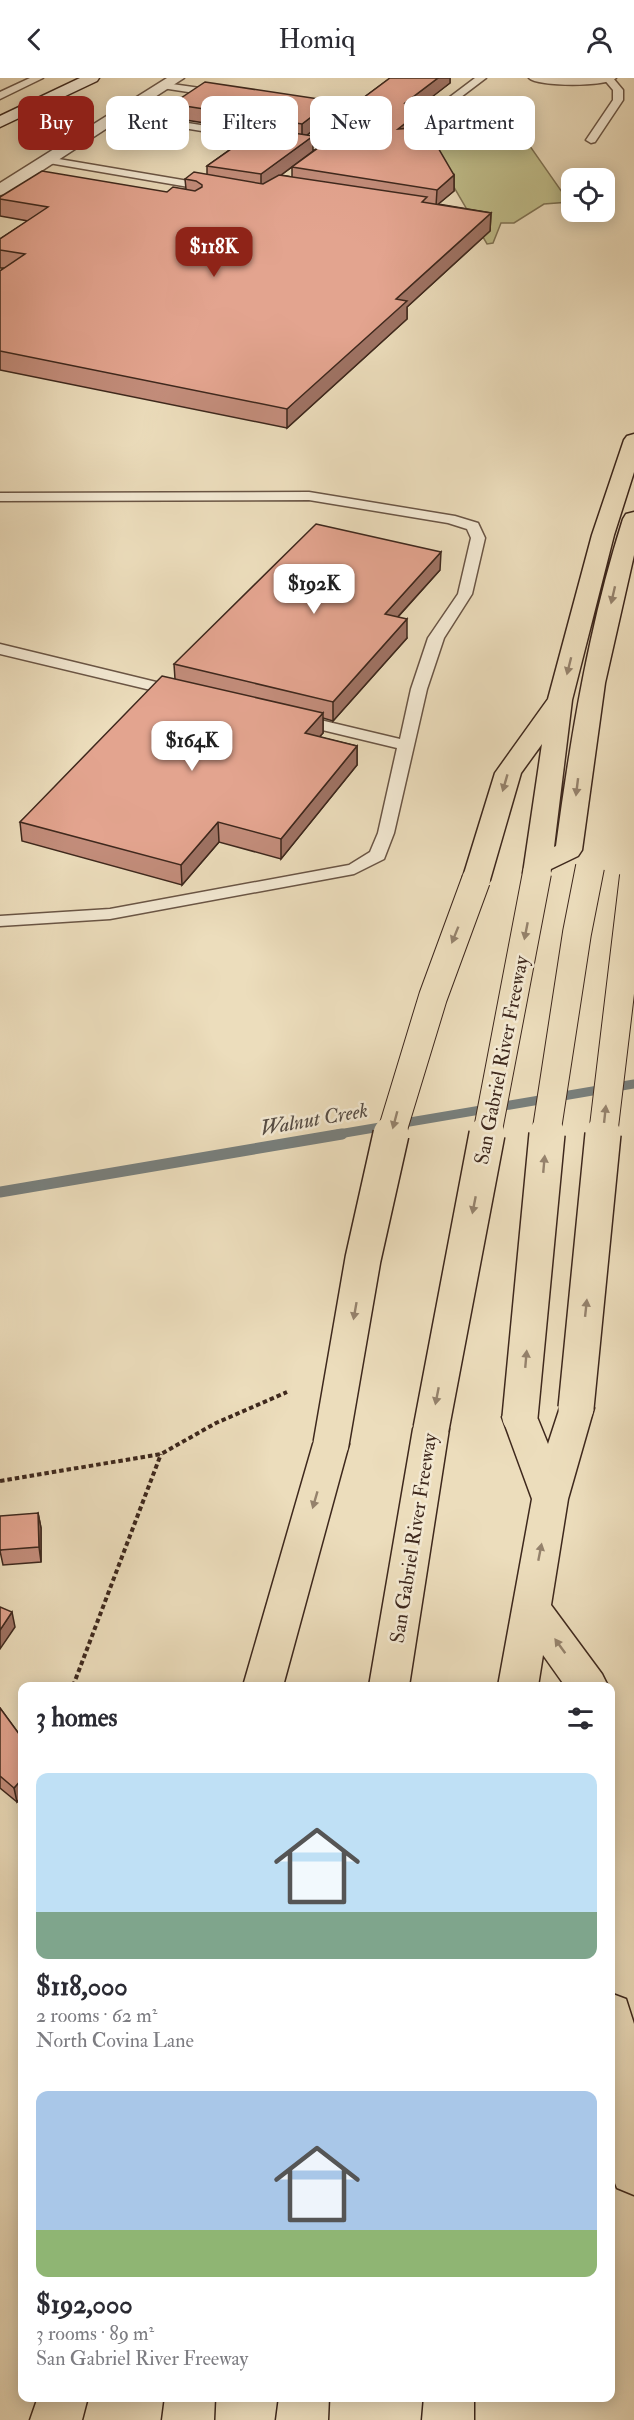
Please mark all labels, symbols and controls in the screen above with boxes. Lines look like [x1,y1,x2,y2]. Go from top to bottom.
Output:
icon: back [18,23,51,56]
text: Homiq [279,23,355,56]
icon: person [583,23,616,56]
chip: Buy [18,96,94,150]
chip: Rent [106,96,189,150]
chip: Filters [201,96,298,150]
chip: New [310,96,392,150]
chip: Apartment [404,96,535,150]
map controls [561,168,615,222]
button: locate [561,168,615,222]
pin: $118K [172,227,256,278]
text: $118K [190,234,238,259]
pin: $192K [272,564,356,615]
text: $192K [288,571,340,596]
one-way arrow [607,586,617,605]
one-way arrow [564,657,573,675]
pin: $164K [150,721,234,772]
text: $164K [165,728,219,753]
one-way arrow [500,775,509,793]
one-way arrow [573,778,582,797]
one-way arrow [521,921,530,940]
one-way arrow [449,926,459,944]
street label: San Gabriel River Freeway [469,952,534,1167]
water label: Walnut Creek [258,1097,370,1142]
one-way arrow [600,1105,610,1124]
one-way arrow [390,1111,400,1130]
one-way arrow [539,1155,549,1174]
one-way arrow [469,1196,478,1215]
one-way arrow [581,1299,591,1318]
one-way arrow [350,1302,359,1321]
one-way arrow [521,1349,531,1368]
one-way arrow [432,1387,441,1406]
street label: San Gabriel River Freeway [385,1430,443,1645]
one-way arrow [310,1491,319,1509]
one-way arrow [536,1543,545,1562]
one-way arrow [554,1638,566,1653]
text: 3 homes [36,1702,117,1734]
icon: filters [564,1702,597,1735]
icon: home [263,1812,371,1920]
text: $118,000 [36,1971,128,2003]
text: 2 rooms · 62 m² [36,2003,157,2028]
text: North Covina Lane [36,2028,194,2053]
icon: home [263,2130,371,2238]
text: $192,000 [36,2289,133,2321]
text: 3 rooms · 89 m² [36,2321,154,2346]
text: San Gabriel River Freeway [36,2346,248,2371]

